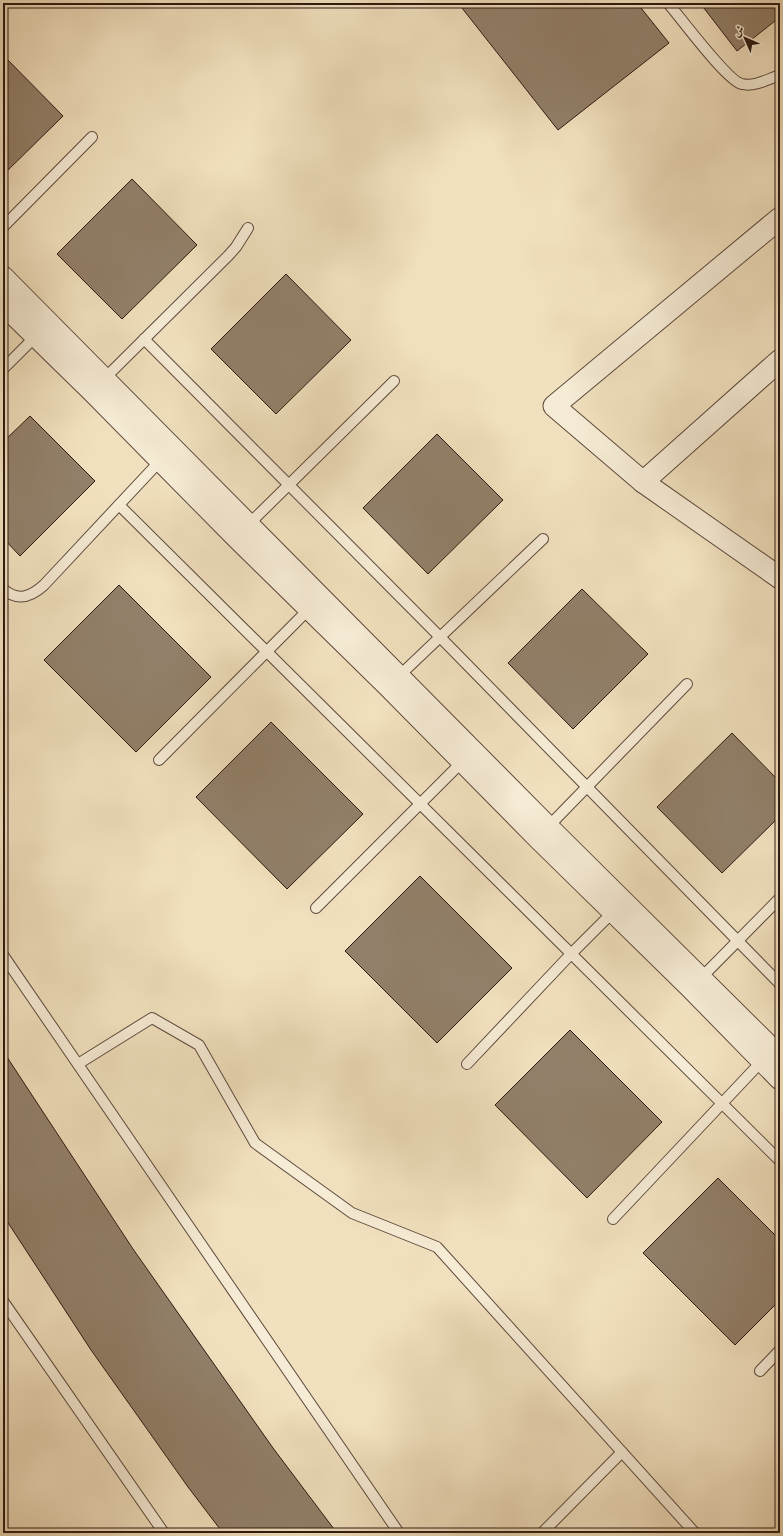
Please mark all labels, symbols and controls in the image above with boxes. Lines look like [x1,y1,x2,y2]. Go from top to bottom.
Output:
north arrow [725,18,765,58]
text: ش [729,22,747,40]

